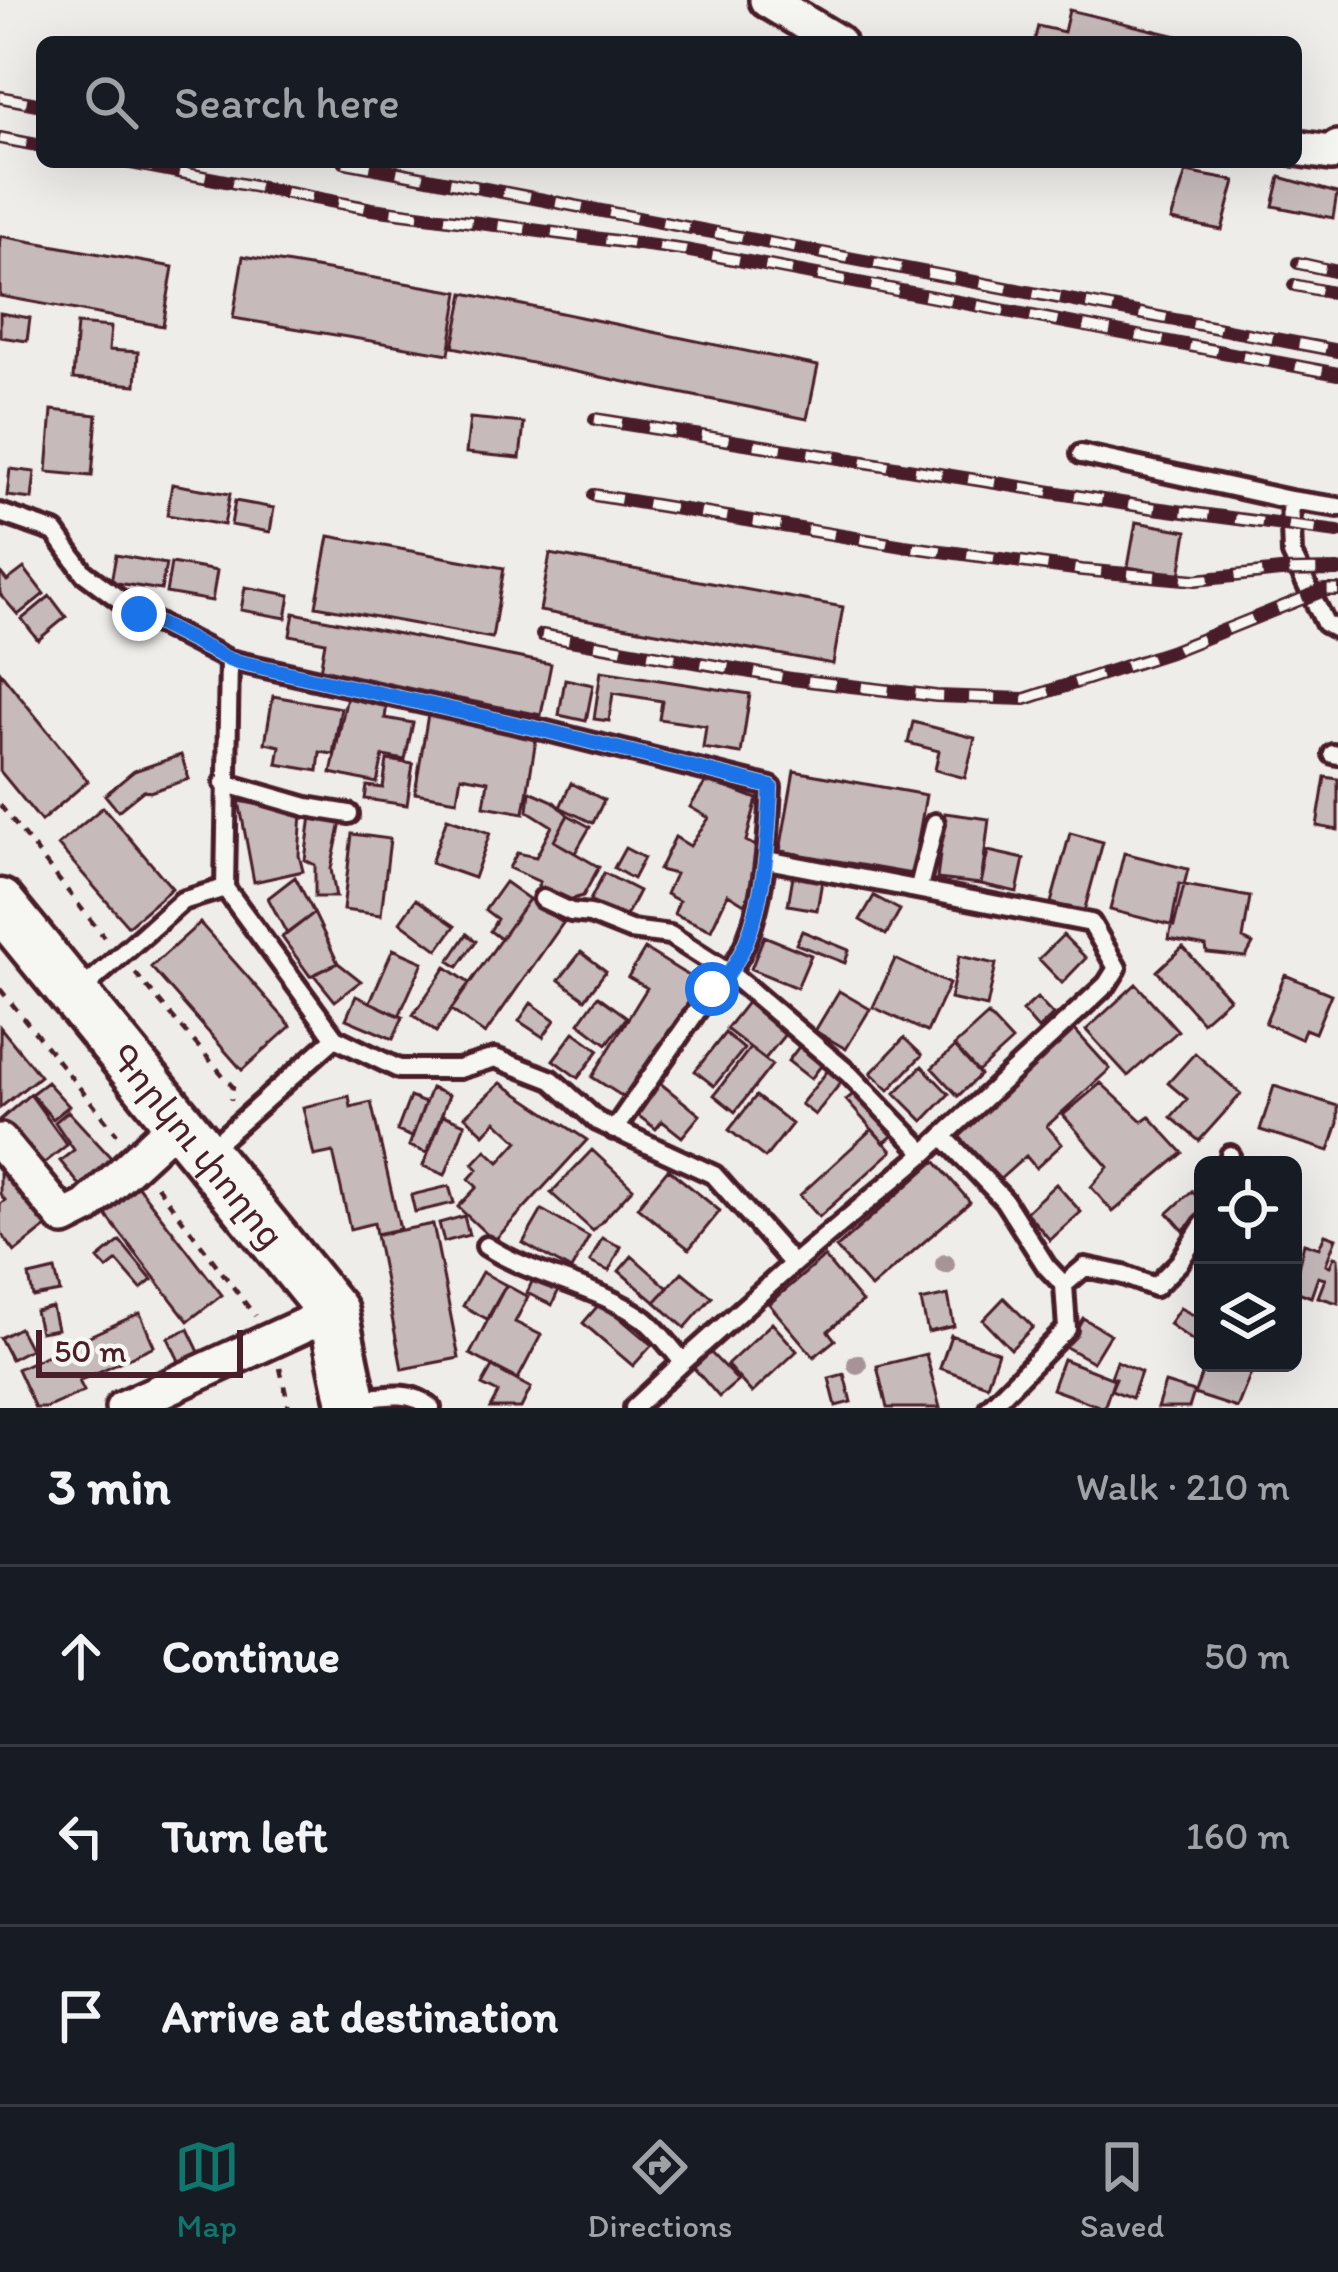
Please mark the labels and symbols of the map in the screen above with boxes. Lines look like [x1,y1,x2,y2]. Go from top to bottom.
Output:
route end [112,587,166,641]
route start [685,962,739,1016]
street label: Գորկու փողոց [101,1035,293,1257]
scale bar [36,1324,243,1377]

